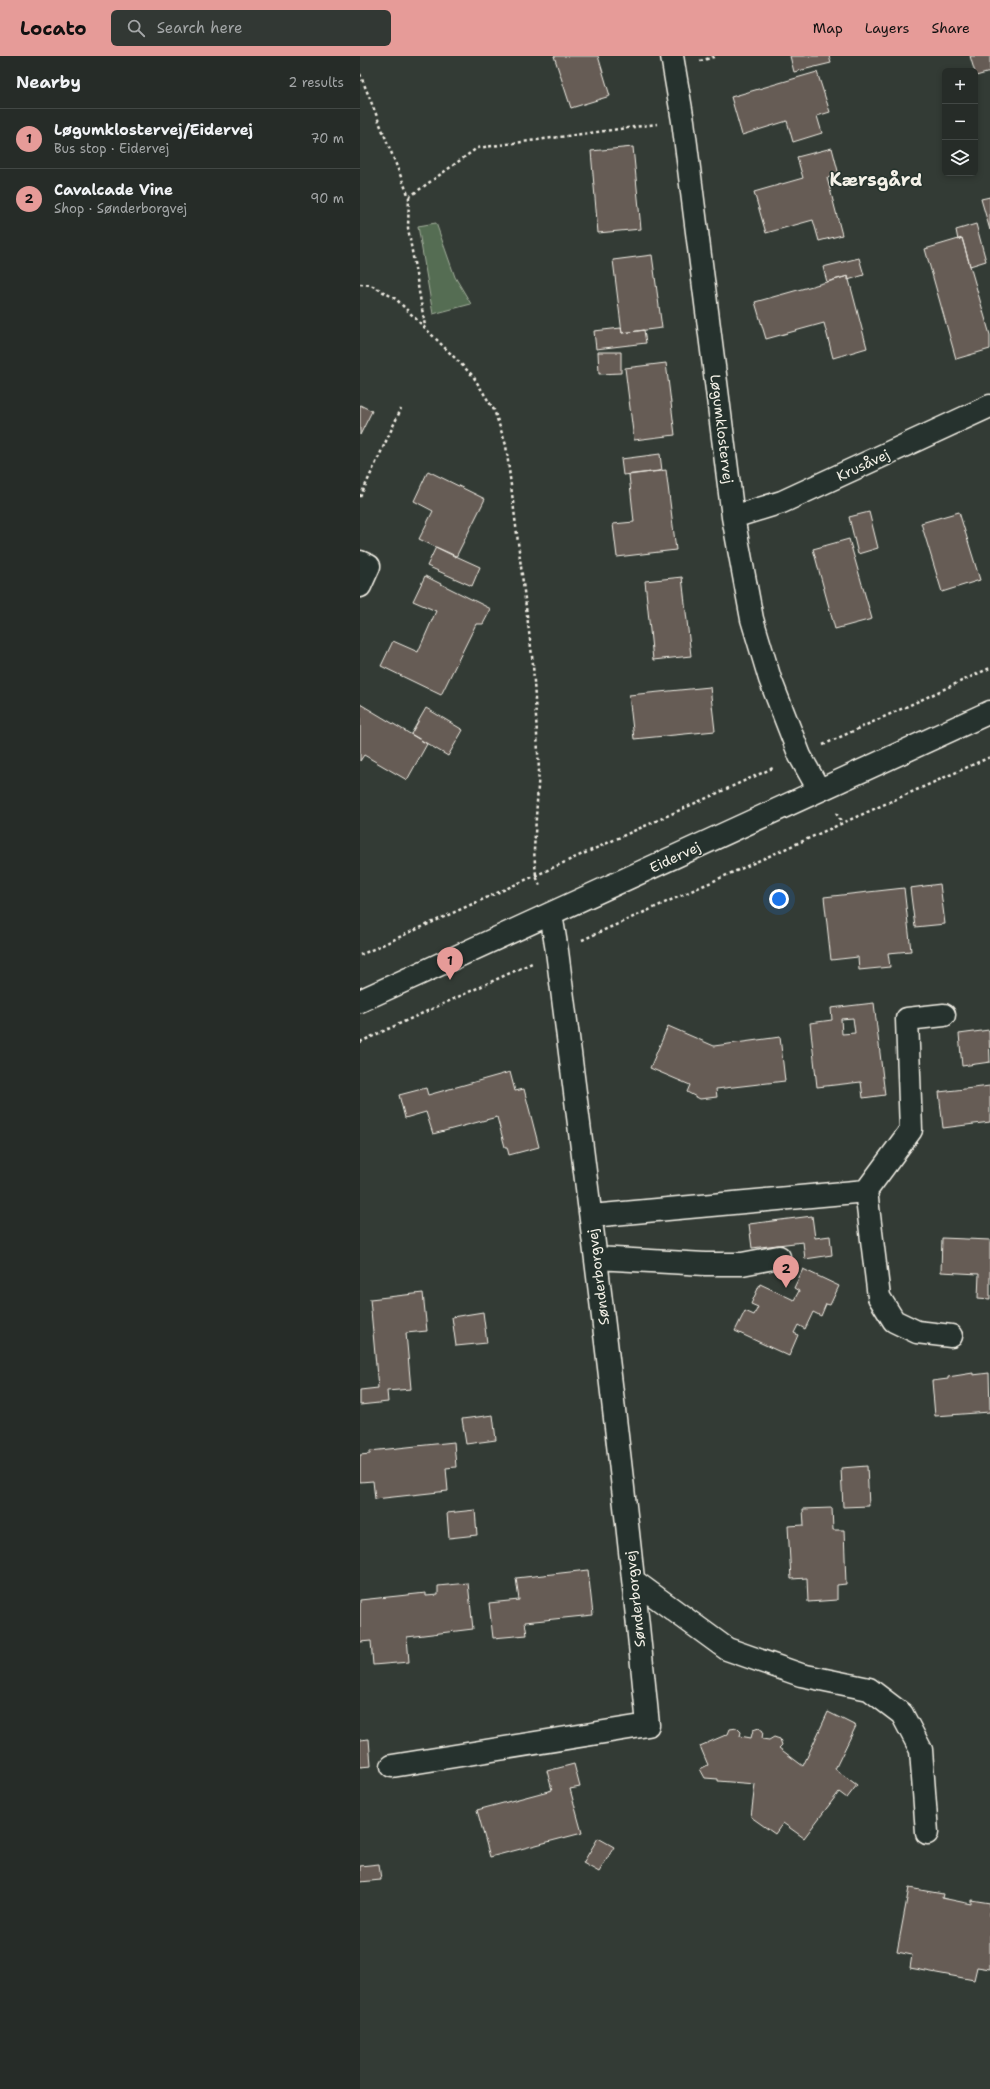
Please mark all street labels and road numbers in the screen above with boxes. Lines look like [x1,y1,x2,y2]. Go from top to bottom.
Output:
street label: Løgumklostervej [706,373,738,485]
street label: Krusåvej [834,445,892,485]
street label: Eidervej [647,837,703,877]
street label: Sønderborgvej [583,1228,613,1326]
street label: Sønderborgvej [621,1550,649,1648]

